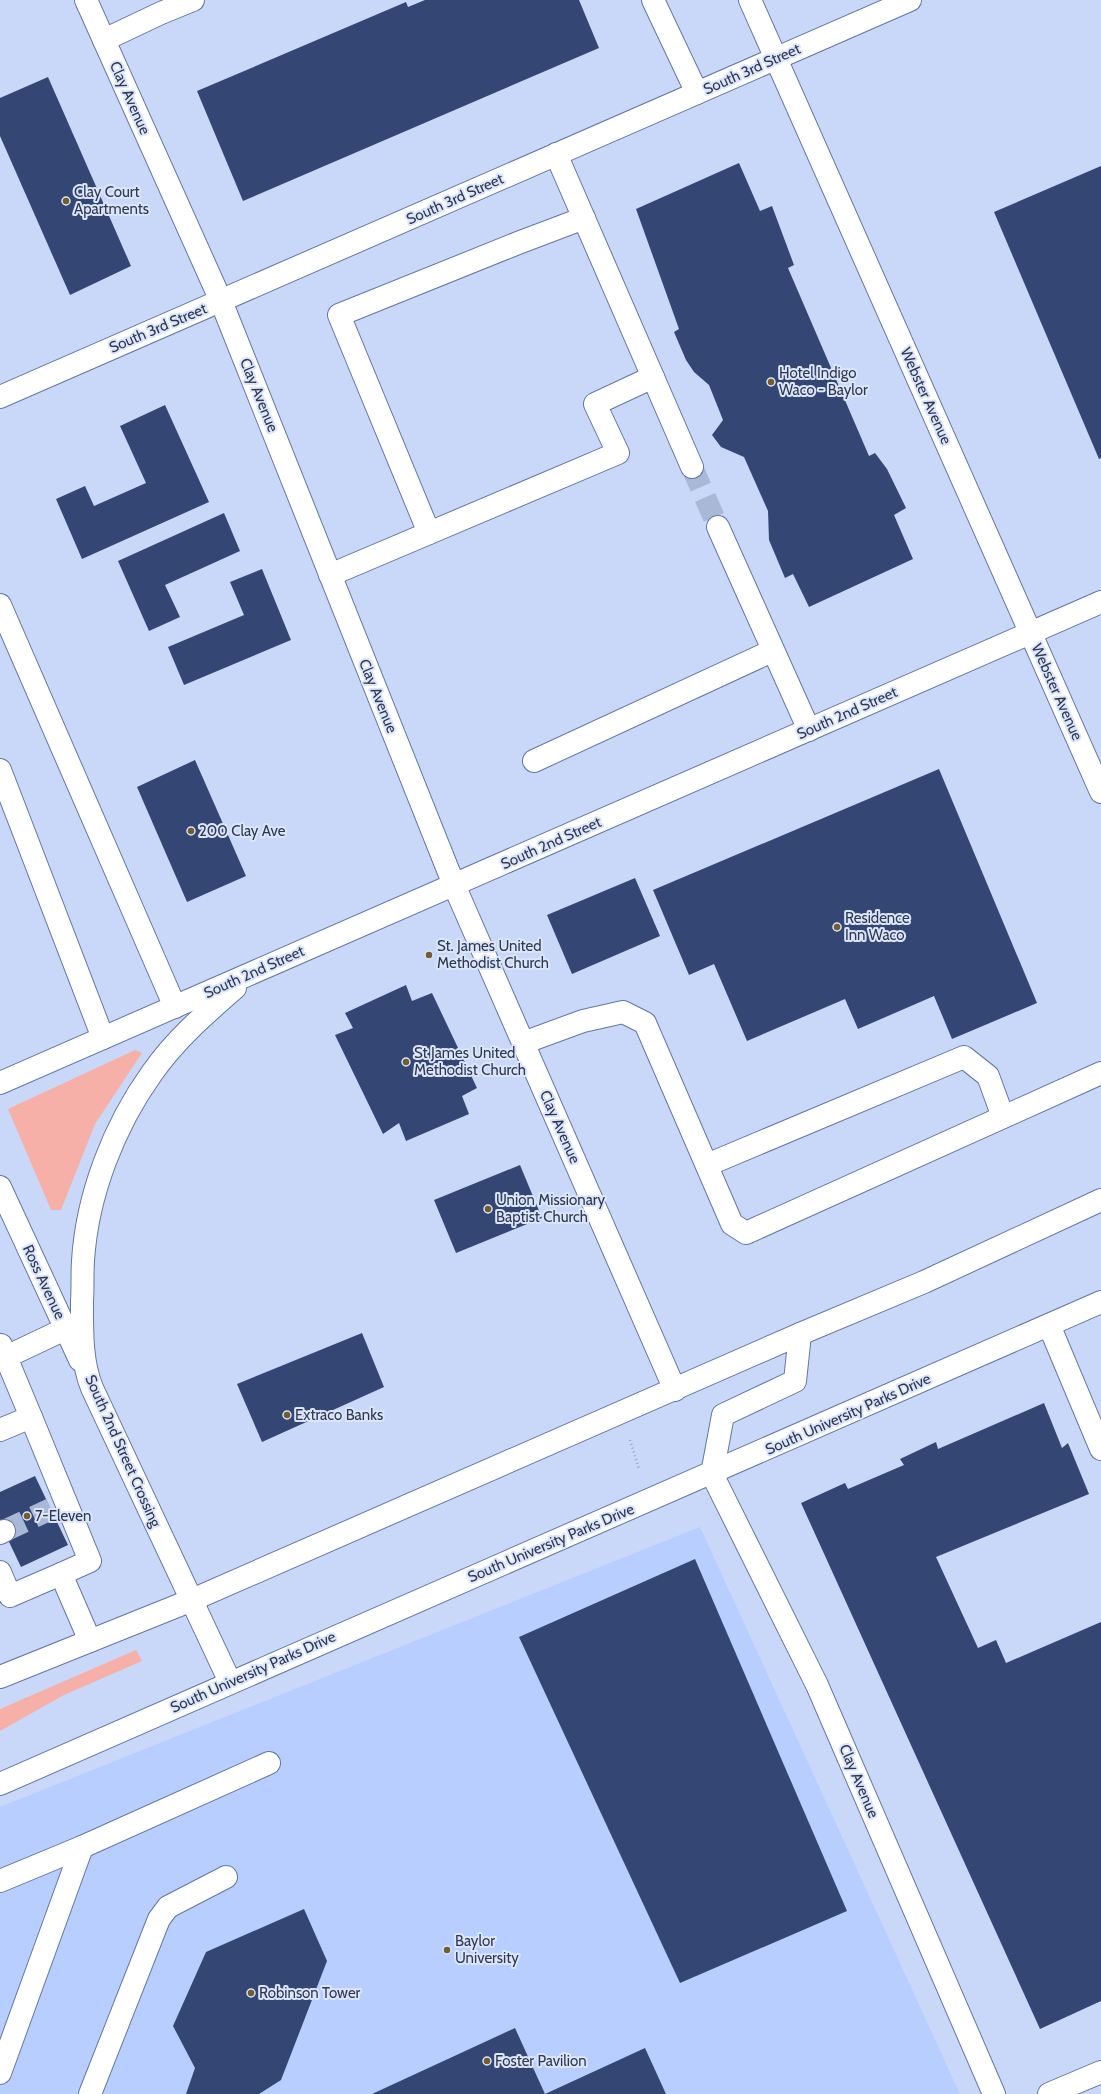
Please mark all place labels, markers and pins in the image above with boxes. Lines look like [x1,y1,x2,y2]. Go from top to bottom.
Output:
place label: Clay Court Apartments [74,183,149,218]
marker: Clay Court Apartments [61,196,71,206]
place label: Hotel Indigo Waco - Baylor [779,364,868,399]
marker: Hotel Indigo Waco - Baylor [766,377,776,387]
place label: 200 Clay Ave [199,822,286,840]
marker: 200 Clay Ave [186,826,196,836]
place label: Residence Inn Waco [845,909,910,944]
marker: Residence Inn Waco [832,922,842,932]
place label: St. James United Methodist Church [437,937,549,972]
marker: St. James United Methodist Church [424,950,434,960]
place label: St James United Methodist Church [414,1044,526,1079]
marker: St James United Methodist Church [401,1057,411,1067]
place label: Union Missionary Baptist Church [496,1191,606,1226]
marker: Union Missionary Baptist Church [483,1204,493,1214]
place label: Extraco Banks [295,1406,383,1424]
marker: Extraco Banks [282,1410,292,1420]
place label: 7-Eleven [35,1507,91,1525]
marker: 7-Eleven [22,1511,32,1521]
place label: Baylor University [455,1932,519,1967]
marker: Baylor University [442,1945,452,1955]
place label: Robinson Tower [259,1984,361,2002]
marker: Robinson Tower [246,1988,256,1998]
place label: Foster Pavilion [495,2052,587,2070]
marker: Foster Pavilion [482,2056,492,2066]

